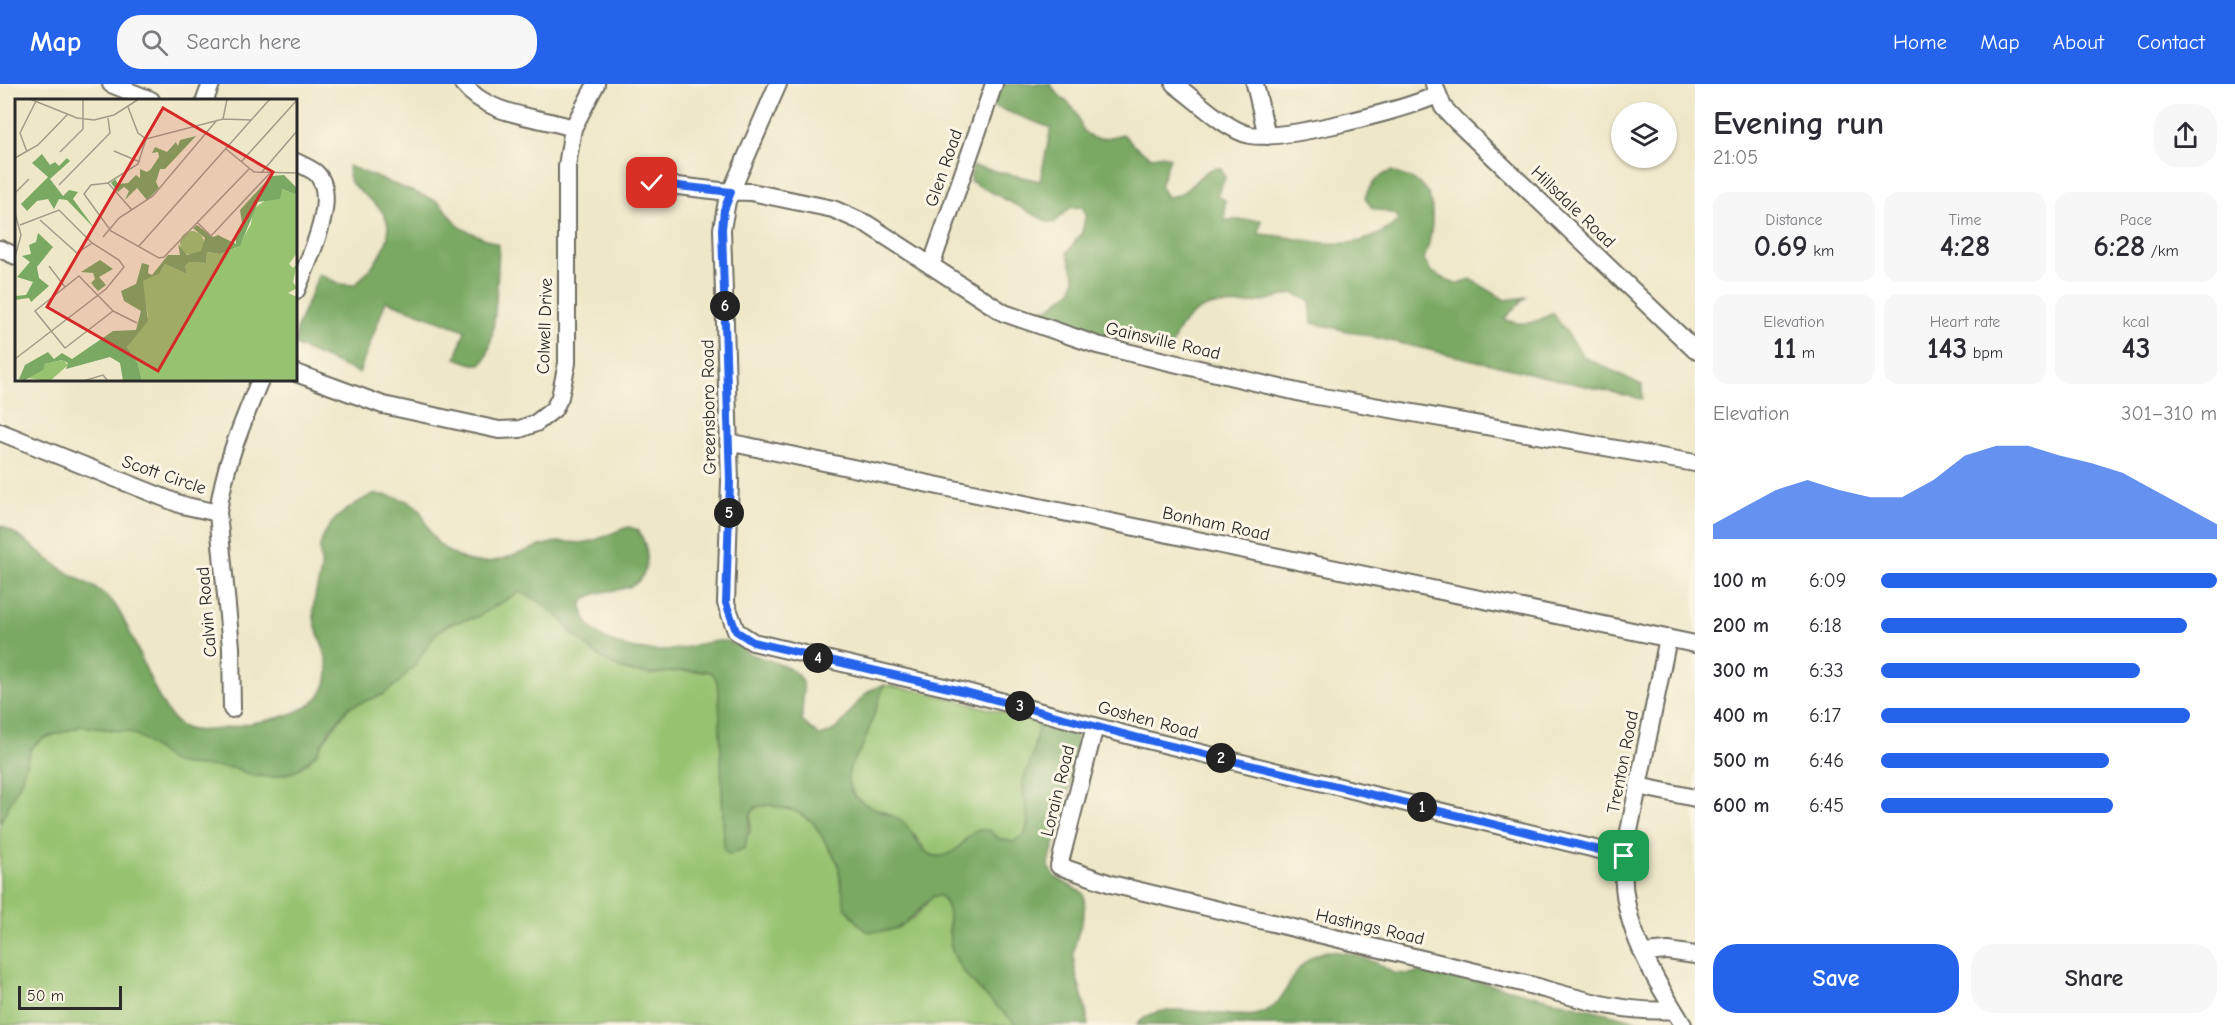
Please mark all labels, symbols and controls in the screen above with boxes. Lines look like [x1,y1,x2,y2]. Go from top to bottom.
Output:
search box [117,15,537,69]
text: Map [30,26,81,58]
icon: search [138,26,171,59]
text: Search here [186,29,301,55]
text: Home [1893,30,1947,54]
text: Map [1980,30,2020,54]
text: About [2053,30,2104,54]
text: Contact [2137,30,2205,54]
inset map [15,99,297,381]
map controls [1611,102,1677,168]
button: layers [1611,102,1677,168]
text: Evening run [1713,104,1884,142]
button: share [2154,104,2217,167]
street label: Glen Road [921,126,967,210]
text: 21:05 [1713,146,1758,169]
pin [626,157,677,208]
street label: Hillsdale Road [1526,162,1620,252]
icon: check [635,166,668,199]
text: Distance [1765,211,1823,229]
text: Time [1948,211,1982,229]
text: Pace [2120,211,2152,229]
text: 0.69 [1754,229,1808,264]
text: 4:28 [1940,229,1990,264]
text: 6:28 [2093,229,2145,264]
text: km [1808,242,1834,260]
text: /km [2145,242,2179,260]
street label: Colwell Drive [533,277,557,375]
pin: 6 [710,291,740,321]
text: 6 [721,297,729,315]
text: Elevation [1763,313,1825,331]
text: Heart rate [1930,313,2000,331]
text: kcal [2123,313,2149,331]
street label: Gainsville Road [1104,318,1222,364]
text: 11 [1773,331,1797,366]
text: 143 [1927,331,1967,366]
text: 43 [2122,331,2150,366]
street label: Greensboro Road [697,339,721,475]
text: m [1797,344,1815,362]
text: bpm [1967,344,2003,362]
text: Elevation [1713,402,1790,425]
text: 301–310 m [2121,402,2217,425]
street label: Scott Circle [119,451,209,499]
pin: 5 [714,498,744,528]
street label: Bonham Road [1160,502,1272,546]
text: 5 [725,504,733,522]
street label: Calvin Road [193,566,221,658]
text: 100 m [1713,569,1767,592]
text: 6:09 [1809,569,1846,592]
text: 200 m [1713,614,1769,637]
text: 6:18 [1809,614,1842,637]
pin: 4 [803,643,833,673]
text: 4 [814,649,822,667]
text: 300 m [1713,659,1769,682]
text: 6:33 [1809,659,1844,682]
pin: 3 [1005,691,1035,721]
street label: Goshen Road [1095,696,1201,744]
text: 3 [1016,697,1024,715]
text: 400 m [1713,704,1768,727]
text: 6:17 [1809,704,1841,727]
street label: Trenton Road [1603,709,1643,815]
street label: Lorain Road [1037,743,1079,839]
pin: 2 [1206,743,1236,773]
text: 2 [1217,749,1225,767]
text: 500 m [1713,749,1770,772]
text: 6:46 [1809,749,1844,772]
pin: 1 [1407,792,1437,822]
text: 600 m [1713,794,1769,817]
text: 6:45 [1809,794,1844,817]
text: 1 [1419,798,1425,816]
pin [1598,830,1649,881]
icon: arrive [1607,839,1640,872]
street label: Hastings Road [1314,904,1426,950]
button: Save [1713,944,1959,1013]
button: Share [1971,944,2217,1013]
scale bar [18,983,122,1010]
text: 50 m [27,987,64,1005]

